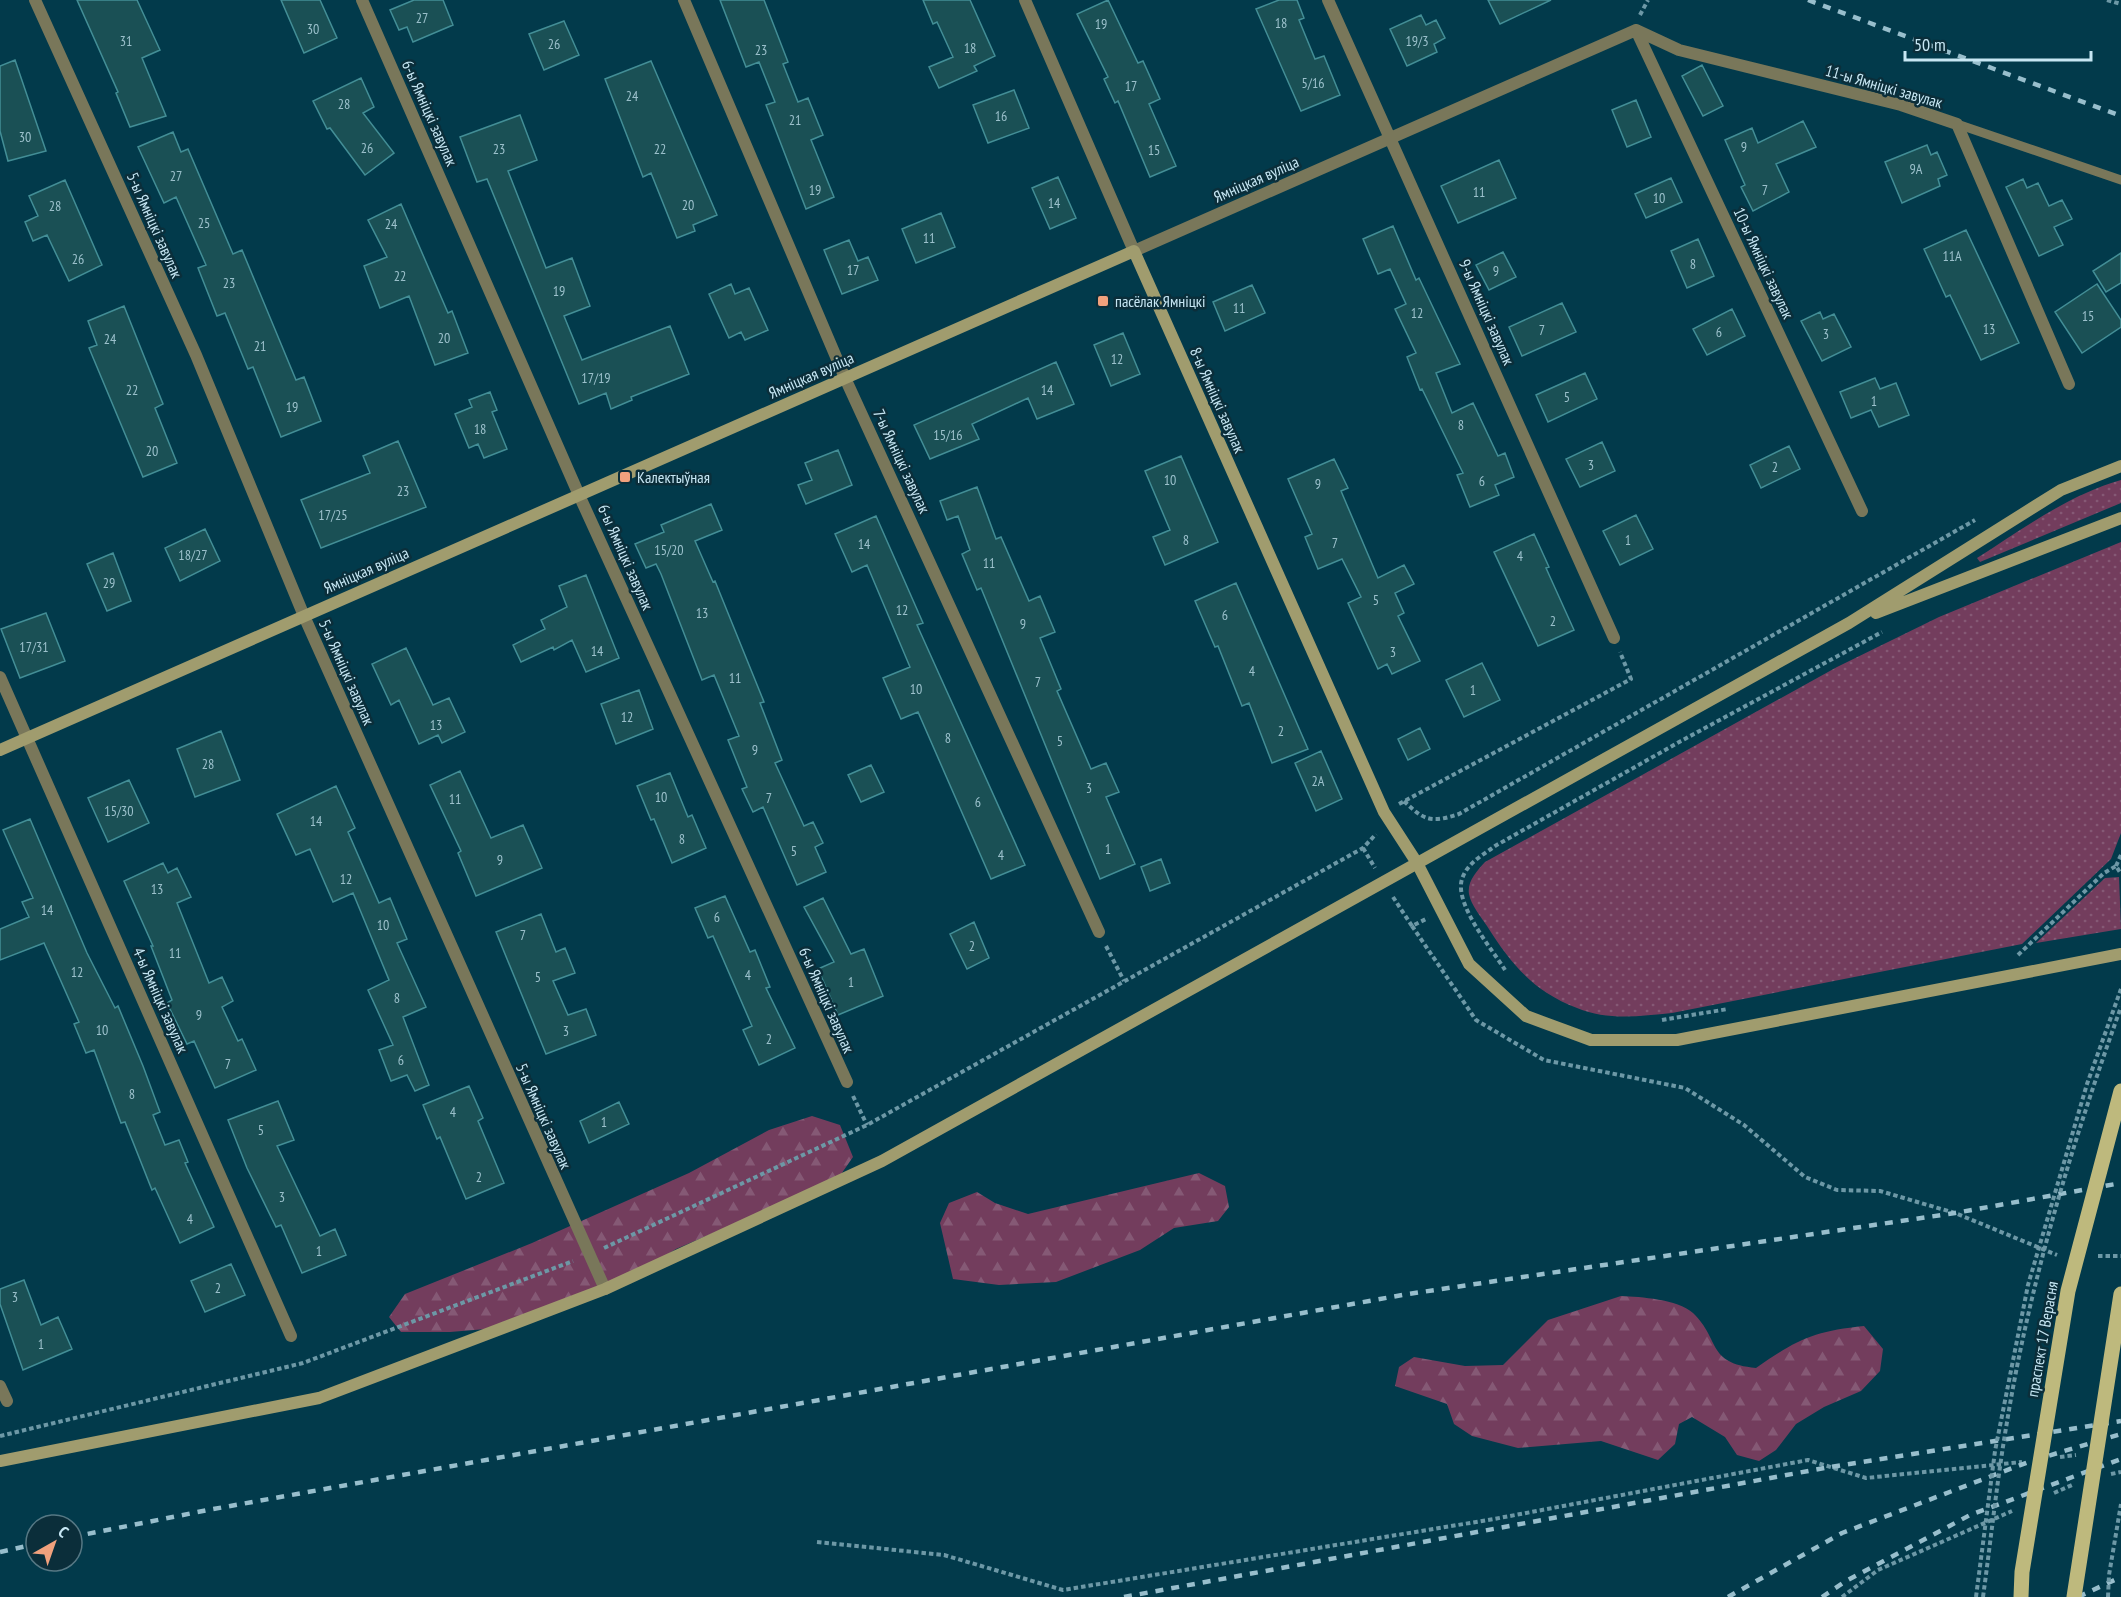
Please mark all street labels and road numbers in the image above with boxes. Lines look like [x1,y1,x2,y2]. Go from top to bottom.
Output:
street label: 6-ы Ямніцкі завулак [398,57,463,170]
street label: 11-ы Ямніцкі завулак [1823,60,1946,112]
street label: Ямніцкая вуліца [1210,151,1302,207]
street label: 5-ы Ямніцкі завулак [123,169,188,282]
street label: 10-ы Ямніцкі завулак [1729,204,1799,323]
street label: 9-ы Ямніцкі завулак [1455,256,1520,369]
street label: 8-ы Ямніцкі завулак [1186,344,1251,457]
street label: Ямніцкая вуліца [765,347,857,403]
street label: 7-ы Ямніцкі завулак [869,406,935,517]
street label: 6-ы Ямніцкі завулак [594,501,659,614]
street label: Ямніцкая вуліца [320,542,412,598]
street label: 5-ы Ямніцкі завулак [315,616,380,729]
street label: 4-ы Ямніцкі завулак [129,944,194,1057]
street label: 6-ы Ямніцкі завулак [795,944,860,1057]
street label: 5-ы Ямніцкі завулак [512,1060,577,1173]
street label: праспект 17 Верасня [2022,1280,2062,1398]

